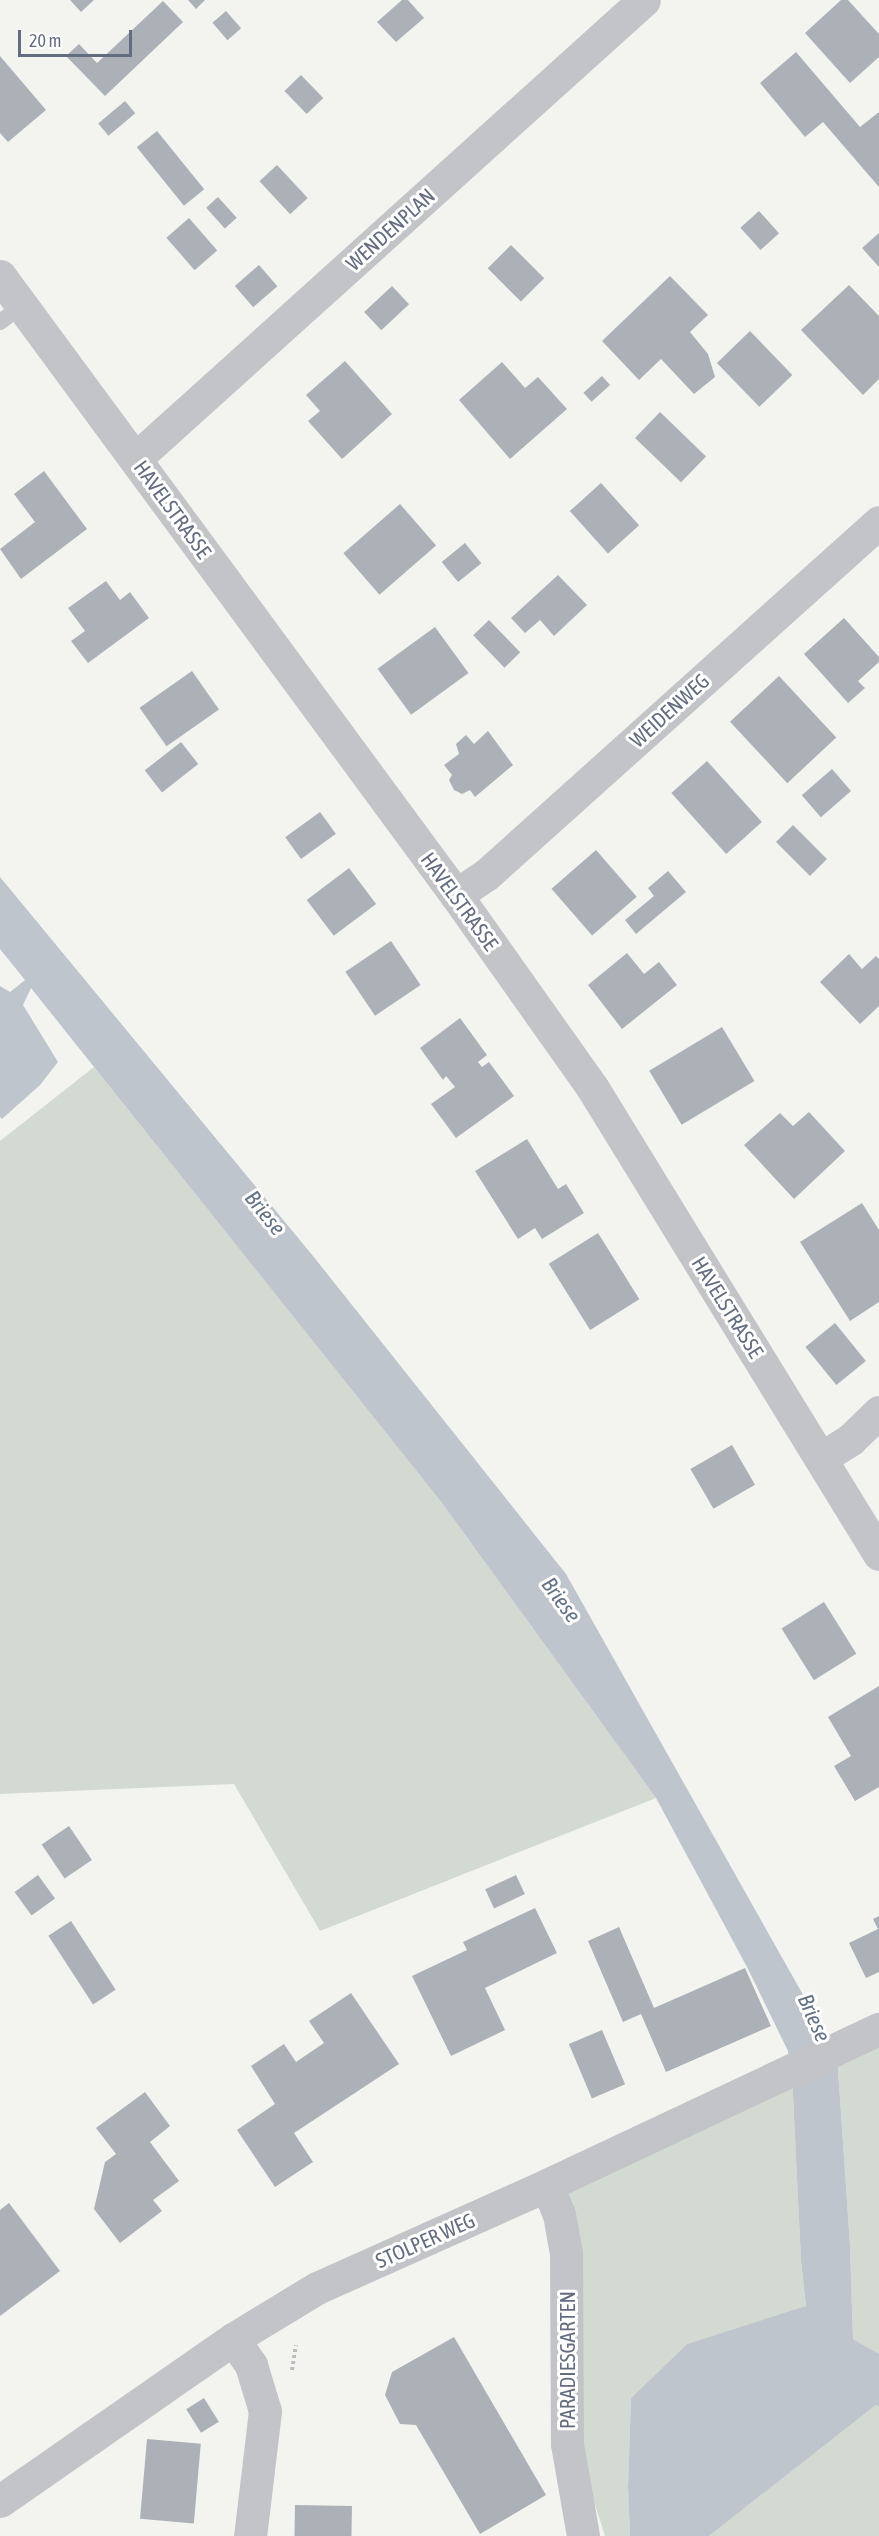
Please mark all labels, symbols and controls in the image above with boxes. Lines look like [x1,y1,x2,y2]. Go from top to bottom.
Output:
scale bar [21,18,135,56]
text: 20 m [29,30,61,51]
street label: WENDENPLAN [340,183,440,275]
street label: HAVELSTRASSE [129,455,217,563]
street label: WEIDENWEG [624,668,714,752]
street label: HAVELSTRASSE [416,847,504,955]
water label: Briese [239,1185,291,1241]
street label: HAVELSTRASSE [687,1252,769,1362]
water label: Briese [536,1572,586,1628]
water label: Briese [792,1990,836,2046]
street label: STOLPER WEG [371,2207,479,2273]
street label: PARADIESGARTEN [554,2291,580,2429]

